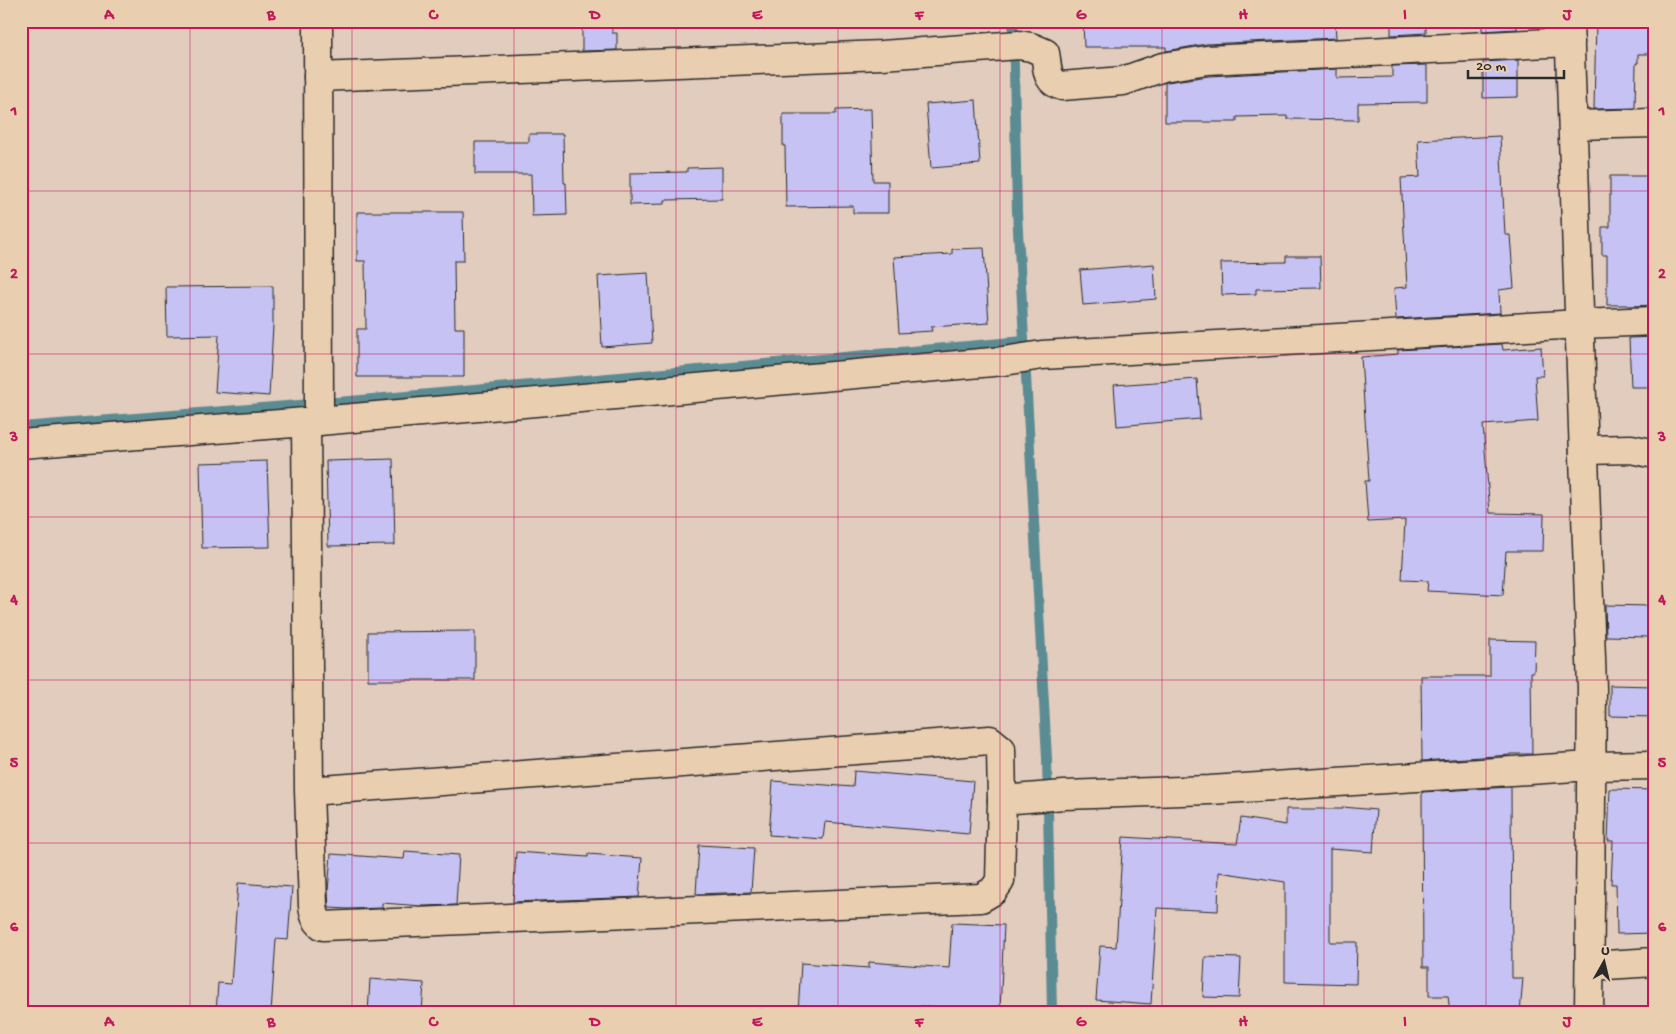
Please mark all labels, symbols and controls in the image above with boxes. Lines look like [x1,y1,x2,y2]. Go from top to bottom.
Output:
text: A [103,7,115,26]
text: B [266,7,276,26]
text: C [428,7,439,26]
text: D [588,7,601,26]
text: E [752,7,763,26]
text: F [914,7,925,26]
text: G [1076,7,1087,26]
text: H [1238,7,1248,26]
text: I [1403,7,1407,26]
text: J [1562,7,1573,26]
scale bar [1468,48,1565,80]
text: 20 m [1476,58,1506,76]
text: 1 [10,103,17,122]
text: 1 [1658,103,1665,122]
text: 2 [10,266,18,285]
text: 2 [1658,266,1666,285]
text: 3 [9,429,18,448]
text: 3 [1657,429,1666,448]
text: 4 [9,592,18,611]
text: 4 [1657,592,1666,611]
text: 5 [10,755,19,774]
text: 5 [1658,755,1667,774]
text: 6 [10,919,19,938]
text: 6 [1658,919,1667,938]
north arrow [1578,936,1628,986]
text: U [1600,943,1611,961]
text: A [103,1014,115,1033]
text: B [266,1014,276,1033]
text: C [428,1014,439,1033]
text: D [588,1014,601,1033]
text: E [752,1014,763,1033]
text: F [914,1014,925,1033]
text: G [1076,1014,1087,1033]
text: H [1238,1014,1248,1033]
text: I [1403,1014,1407,1033]
text: J [1562,1014,1573,1033]

